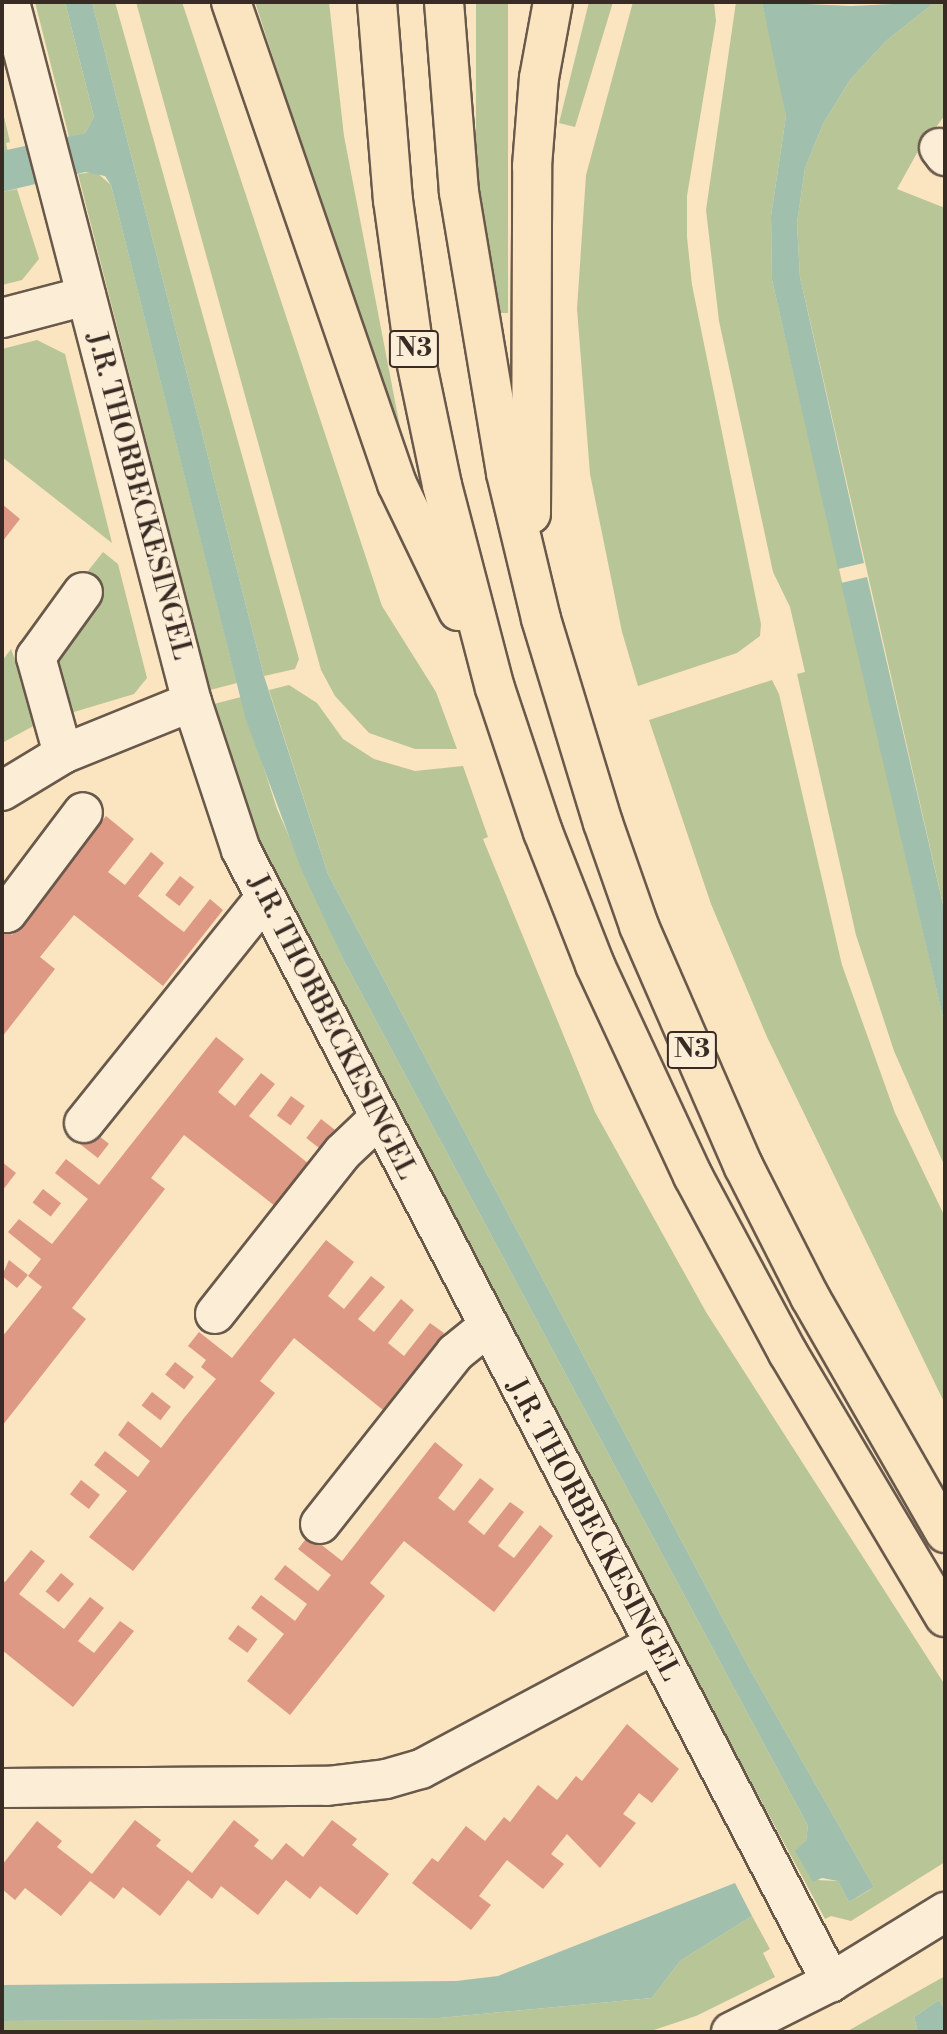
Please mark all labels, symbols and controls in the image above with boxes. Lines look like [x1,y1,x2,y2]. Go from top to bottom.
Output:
road number: N3 [388,326,440,372]
street label: J.R. THORBECKESINGEL [79,329,199,663]
street label: J.R. THORBECKESINGEL [240,869,424,1185]
road number: N3 [666,1028,718,1072]
street label: J.R. THORBECKESINGEL [499,1373,687,1687]

